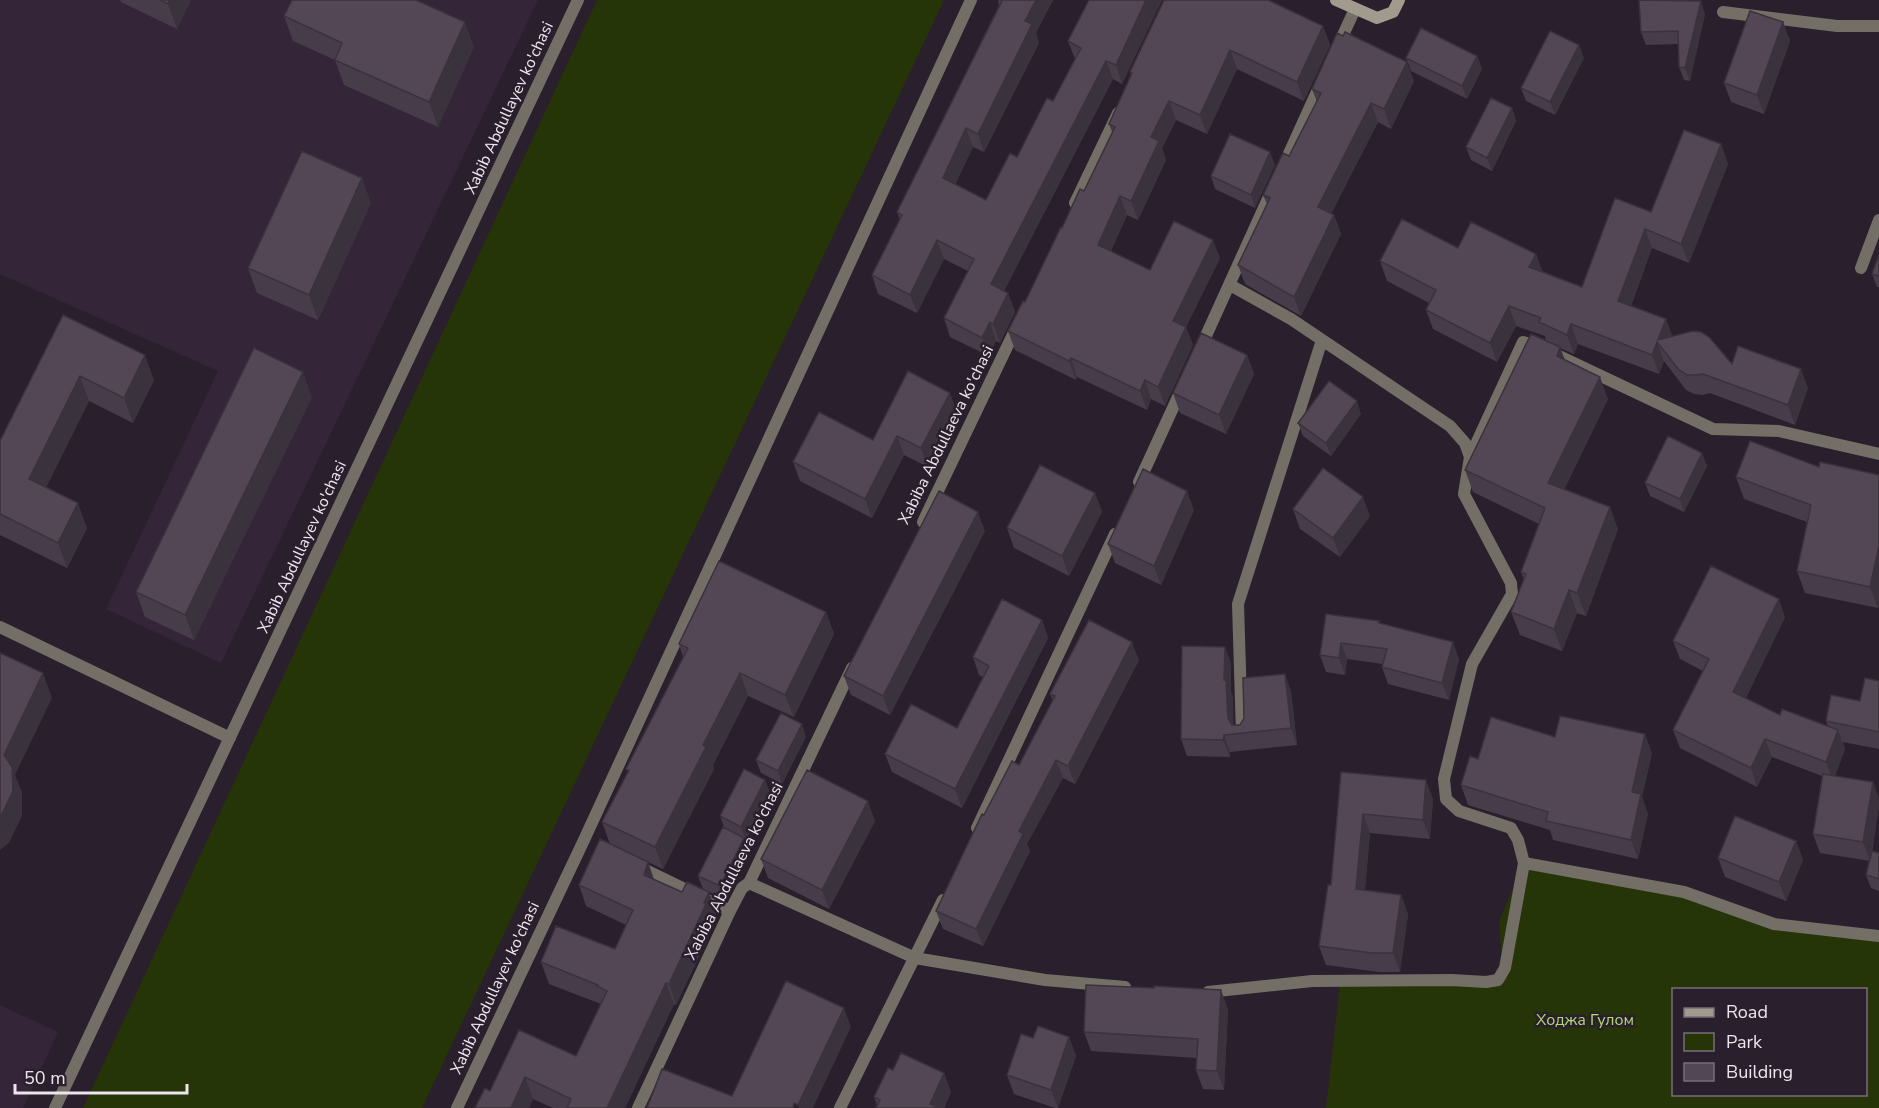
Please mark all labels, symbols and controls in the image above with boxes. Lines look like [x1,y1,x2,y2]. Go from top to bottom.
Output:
street label: Xabib Abdullayev ko'chasi [459,18,559,198]
street label: Xabiba Abdullaeva ko'chasi [893,342,999,528]
street label: Xabib Abdullayev ko'chasi [252,457,352,637]
street label: Xabiba Abdullaeva ko'chasi [680,778,788,964]
street label: Xabib Abdullayev ko'chasi [445,898,545,1078]
legend [1672,988,1867,1096]
text: Road [1726,1000,1768,1024]
park label: Ходжа Гулом [1536,1009,1634,1031]
text: Park [1726,1030,1763,1054]
scale bar [15,1057,188,1095]
text: Building [1726,1060,1793,1084]
text: 50 m [24,1066,66,1090]

